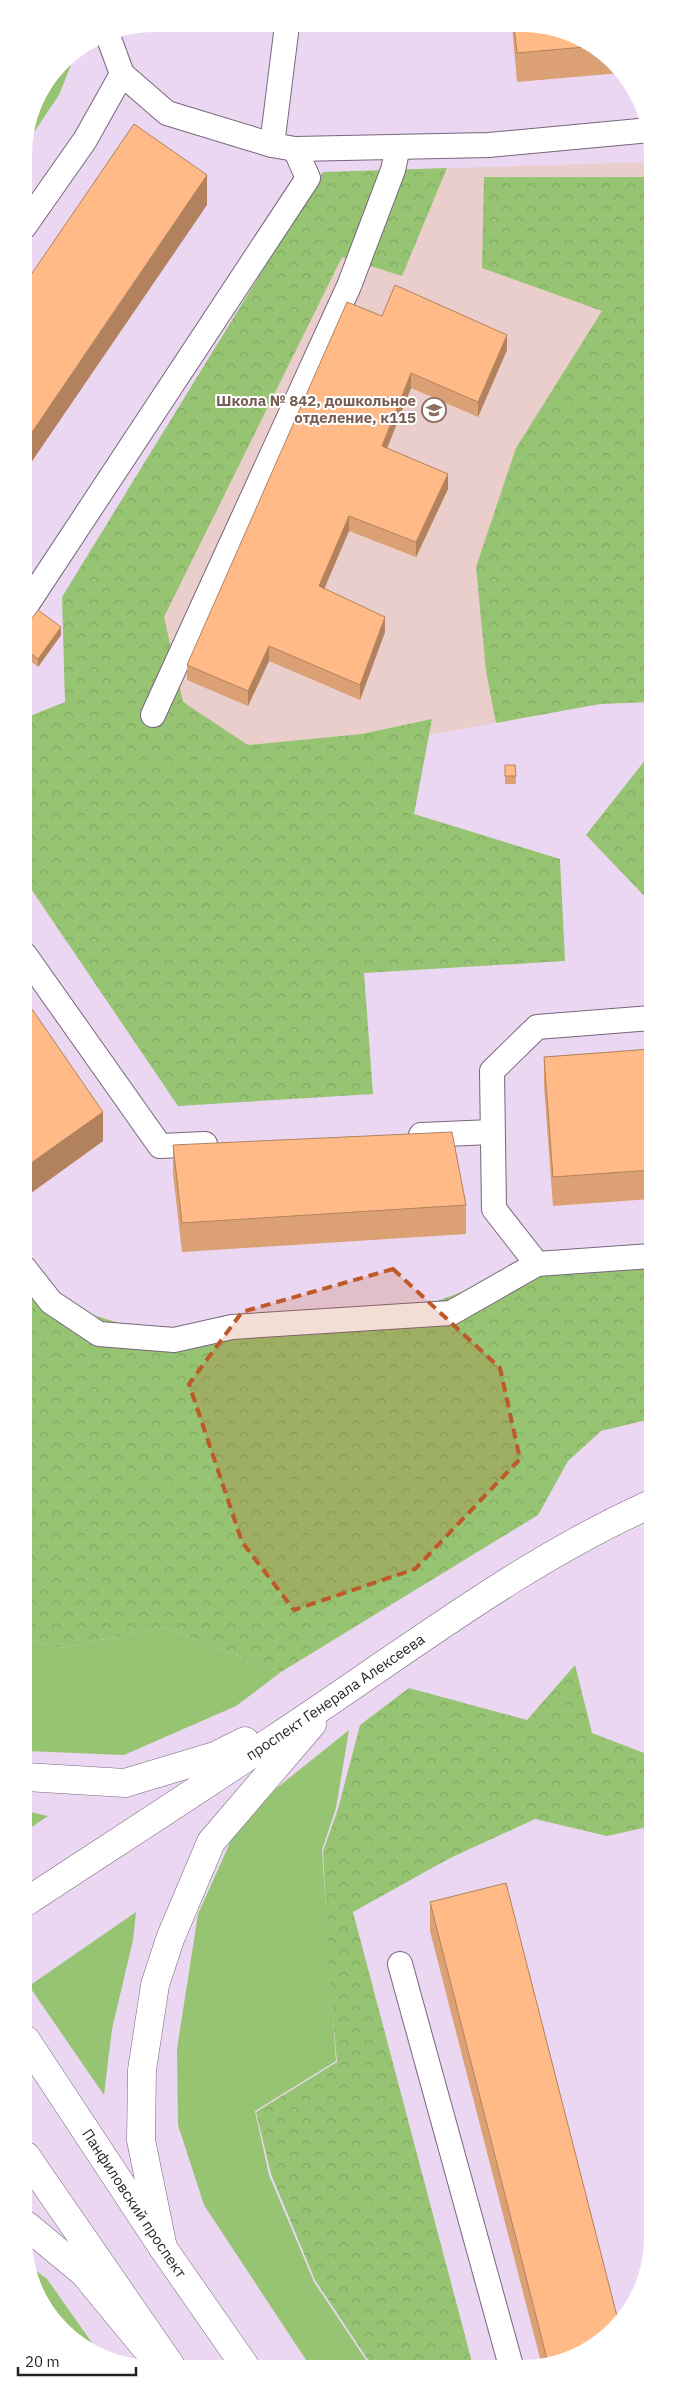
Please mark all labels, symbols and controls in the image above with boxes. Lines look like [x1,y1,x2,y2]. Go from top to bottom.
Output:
place label: Школа № 842, дошкольное отделение, к115 [216,391,416,427]
school or university icon: Школа № 842, дошкольное отделение, к115 [421,397,447,423]
street label: проспект Генерала Алексеева [242,1629,428,1764]
street label: Панфиловский проспект [78,2125,191,2281]
scale bar [18,2344,135,2376]
text: 20 m [25,2352,60,2371]

